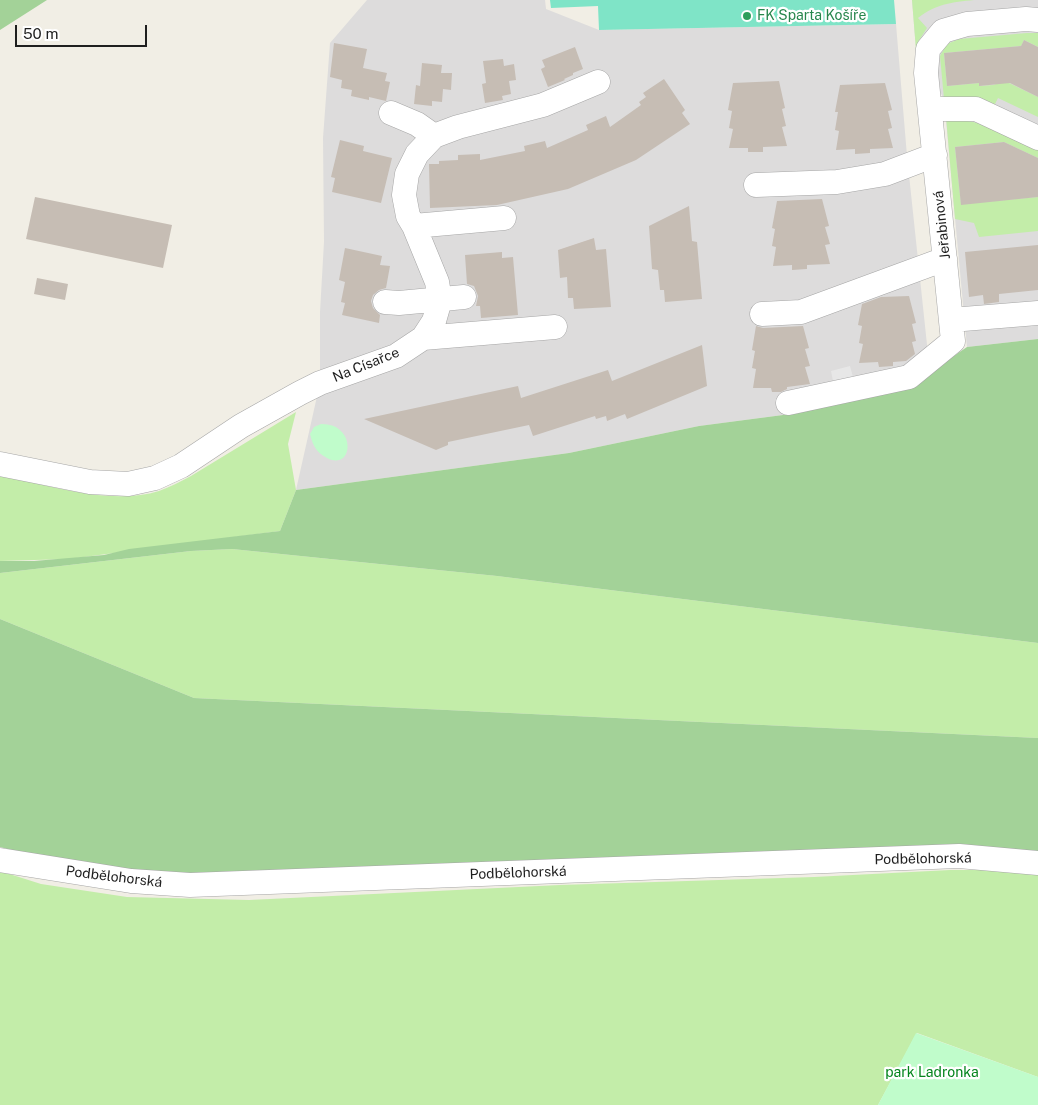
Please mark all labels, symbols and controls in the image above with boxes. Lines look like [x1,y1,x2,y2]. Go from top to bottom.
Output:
place label: FK Sparta Košíře [757,8,866,24]
marker: FK Sparta Košíře [741,10,753,22]
scale bar [18,15,150,47]
text: 50 m [23,25,58,42]
street label: Jeřabinová [930,190,954,260]
street label: Na Císařce [330,344,402,386]
street label: Podbělohorská [874,850,972,868]
street label: Podbělohorská [65,863,163,891]
street label: Podbělohorská [469,863,567,883]
park label: park Ladronka [885,1065,979,1081]

